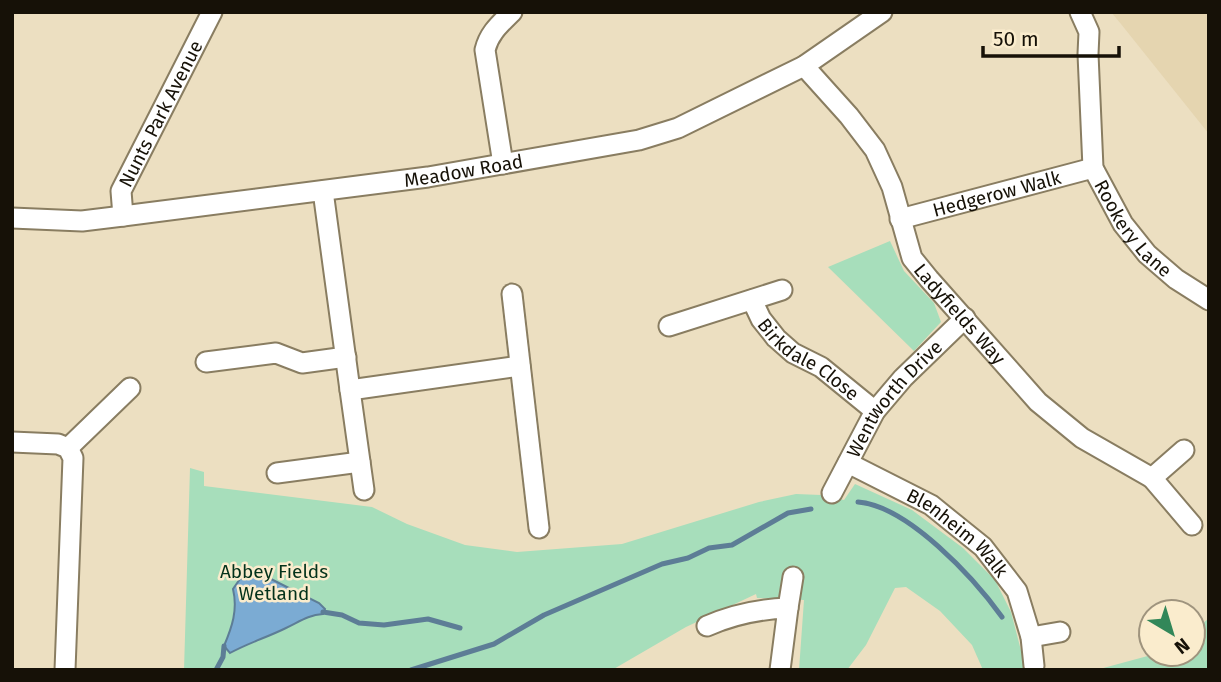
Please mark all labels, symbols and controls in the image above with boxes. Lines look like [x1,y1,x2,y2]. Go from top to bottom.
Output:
scale bar [983,14,1120,58]
text: 50 m [993,26,1039,52]
street label: Nunts Park Avenue [114,36,207,191]
street label: Meadow Road [403,149,525,191]
street label: Hedgerow Walk [930,165,1064,221]
street label: Rookery Lane [1090,176,1177,282]
street label: Ladyfields Way [909,259,1011,369]
street label: Birkdale Close [753,313,864,405]
street label: Wentworth Drive [841,335,947,461]
street label: Blenheim Walk [903,483,1014,582]
park label: Abbey Fields Wetland [220,560,328,605]
north arrow [1137,598,1207,668]
text: N [1170,633,1194,659]

